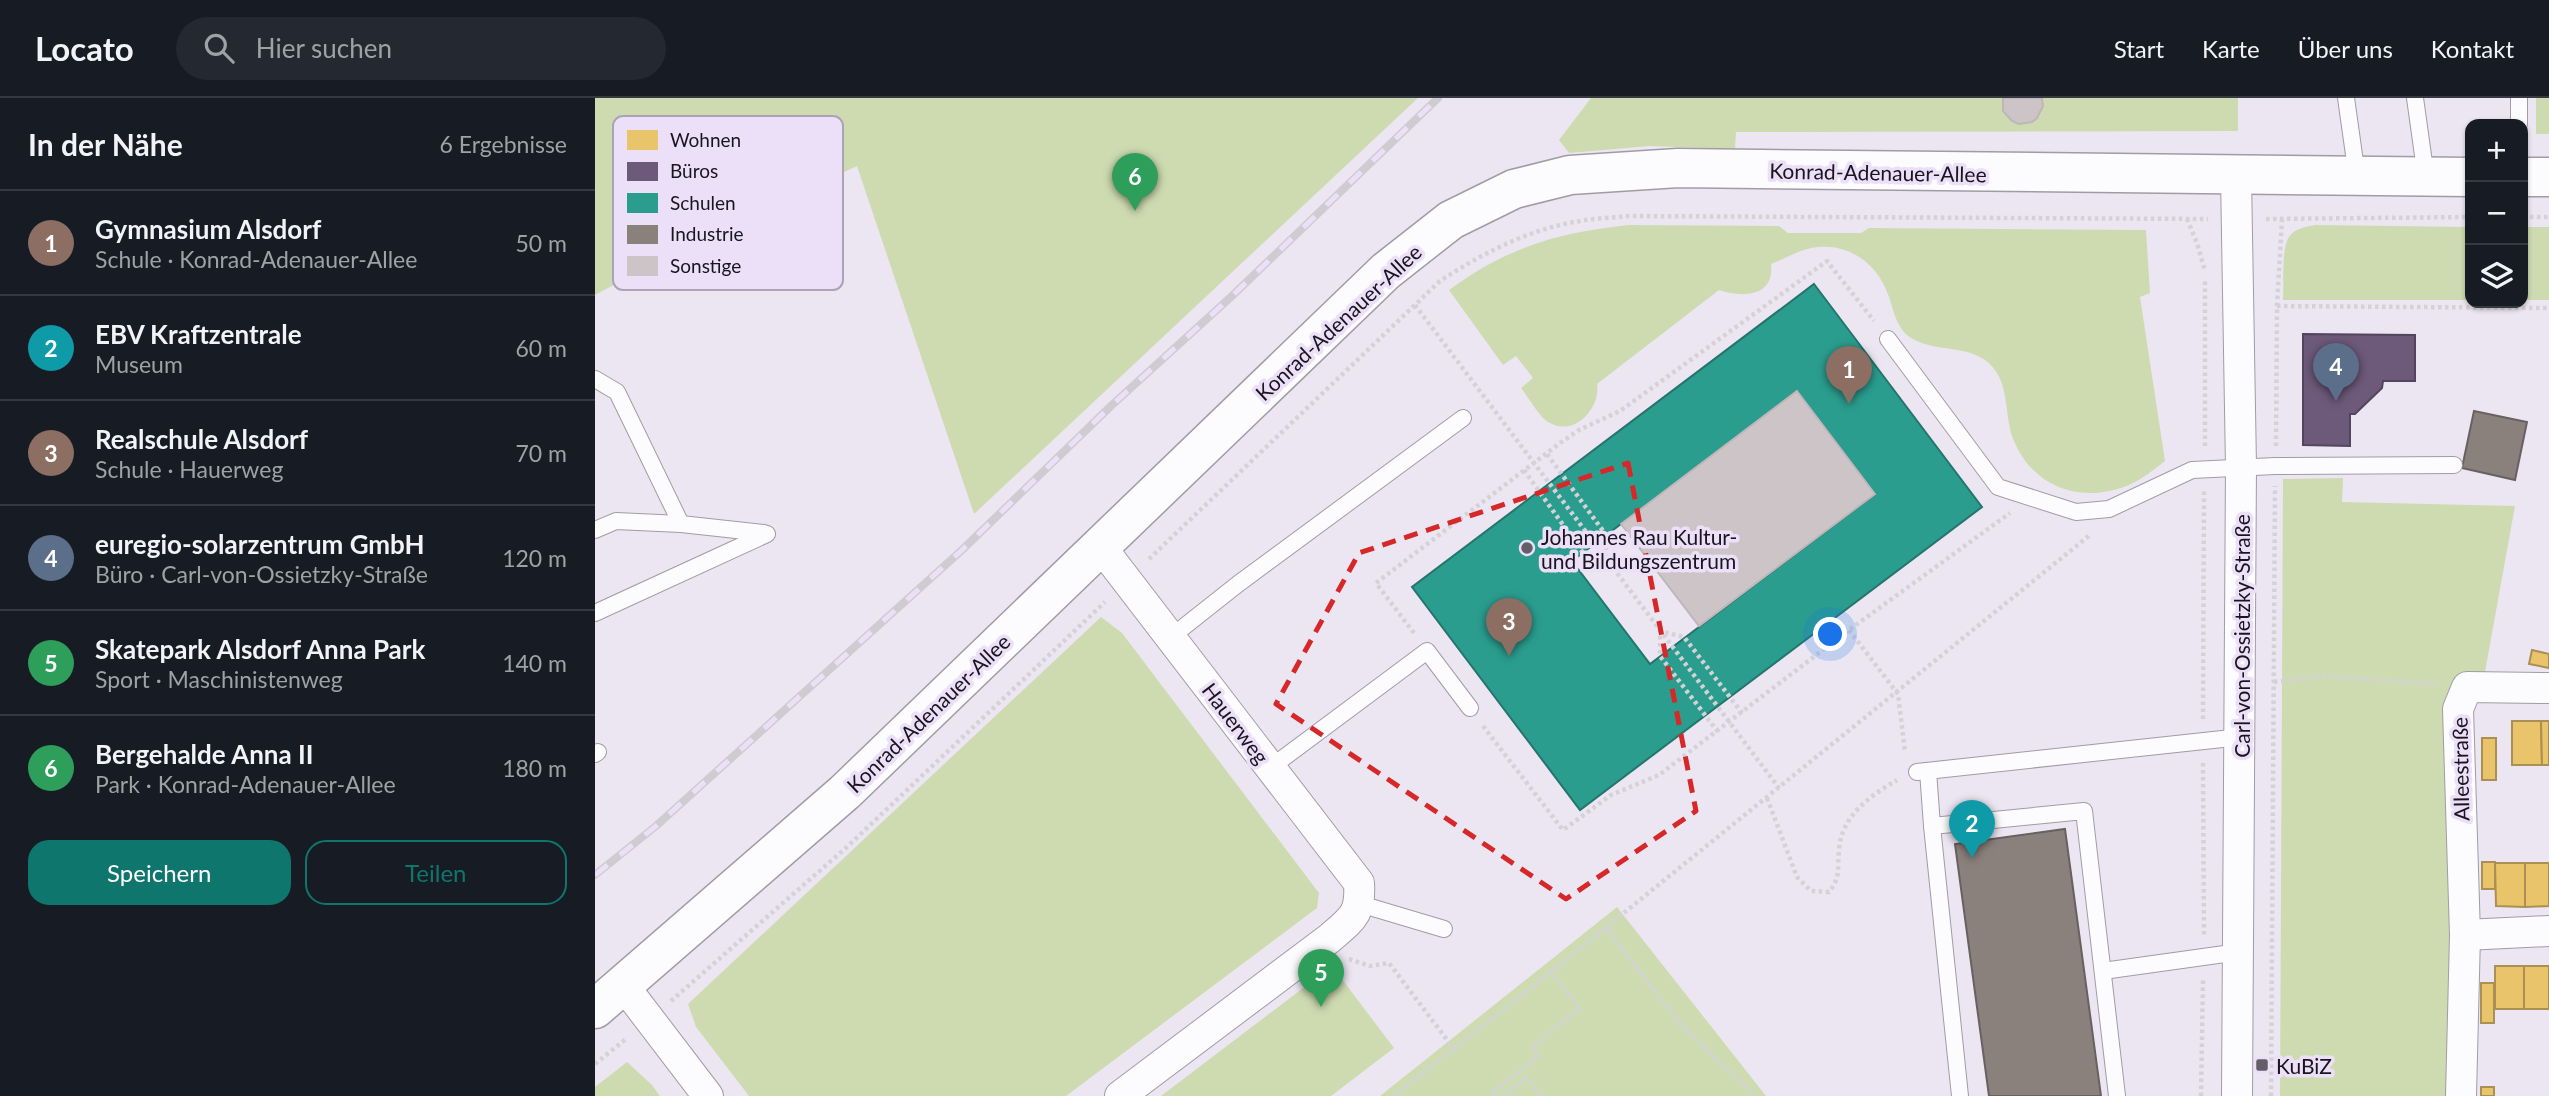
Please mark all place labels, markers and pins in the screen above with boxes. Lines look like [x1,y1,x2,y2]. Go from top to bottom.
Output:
pin: 6 [1112,153,1158,211]
pin: 4 [2313,343,2359,401]
pin: 1 [1826,346,1872,404]
place label: Johannes Rau Kultur- und Bildungszentrum [1541,524,1737,573]
marker: Johannes Rau Kultur- und Bildungszentrum [1519,540,1535,556]
pin: 3 [1486,598,1532,656]
pin: 2 [1949,800,1995,858]
pin: 5 [1298,949,1344,1007]
place label: KuBiZ [2276,1053,2332,1078]
marker: KuBiZ [2254,1057,2270,1073]

